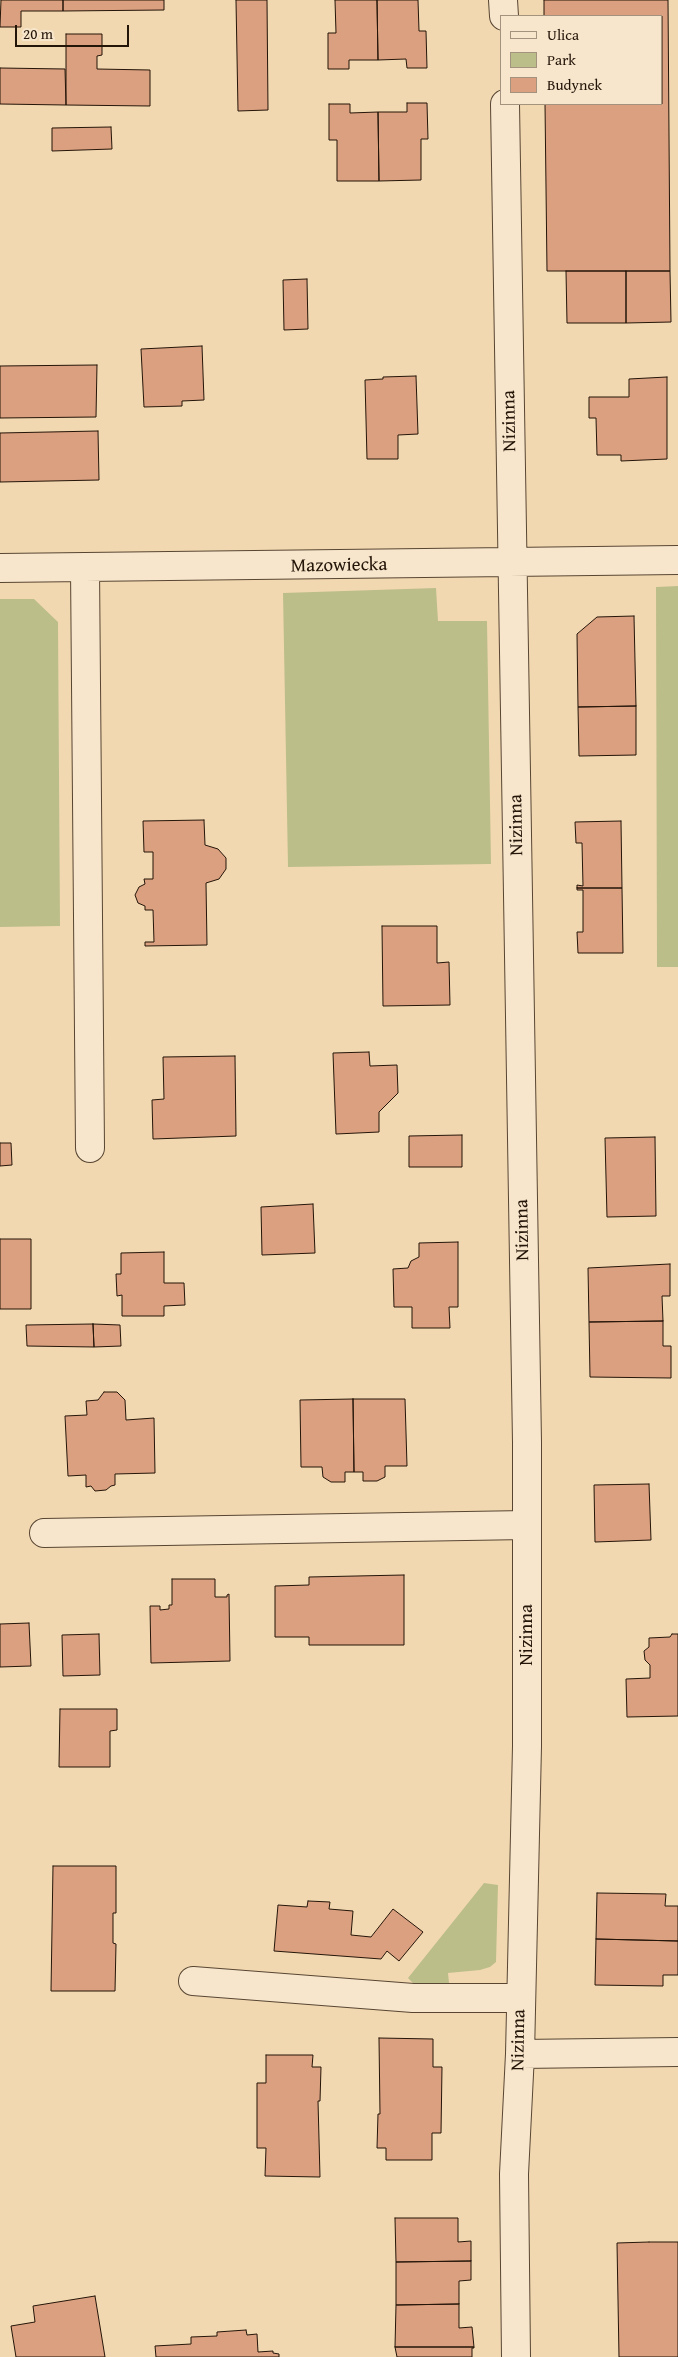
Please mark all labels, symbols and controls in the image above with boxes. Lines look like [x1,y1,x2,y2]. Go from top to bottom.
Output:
scale bar [18,15,131,47]
legend [500,15,663,105]
text: 20 m [23,23,53,44]
text: Ulica [547,24,579,45]
text: Park [547,49,576,70]
text: Budynek [547,74,602,95]
street label: Nizinna [498,390,522,452]
street label: Mazowiecka [290,554,388,578]
street label: Nizinna [505,794,529,856]
street label: Nizinna [511,1199,535,1261]
street label: Nizinna [516,1604,538,1666]
street label: Nizinna [507,2009,531,2071]

